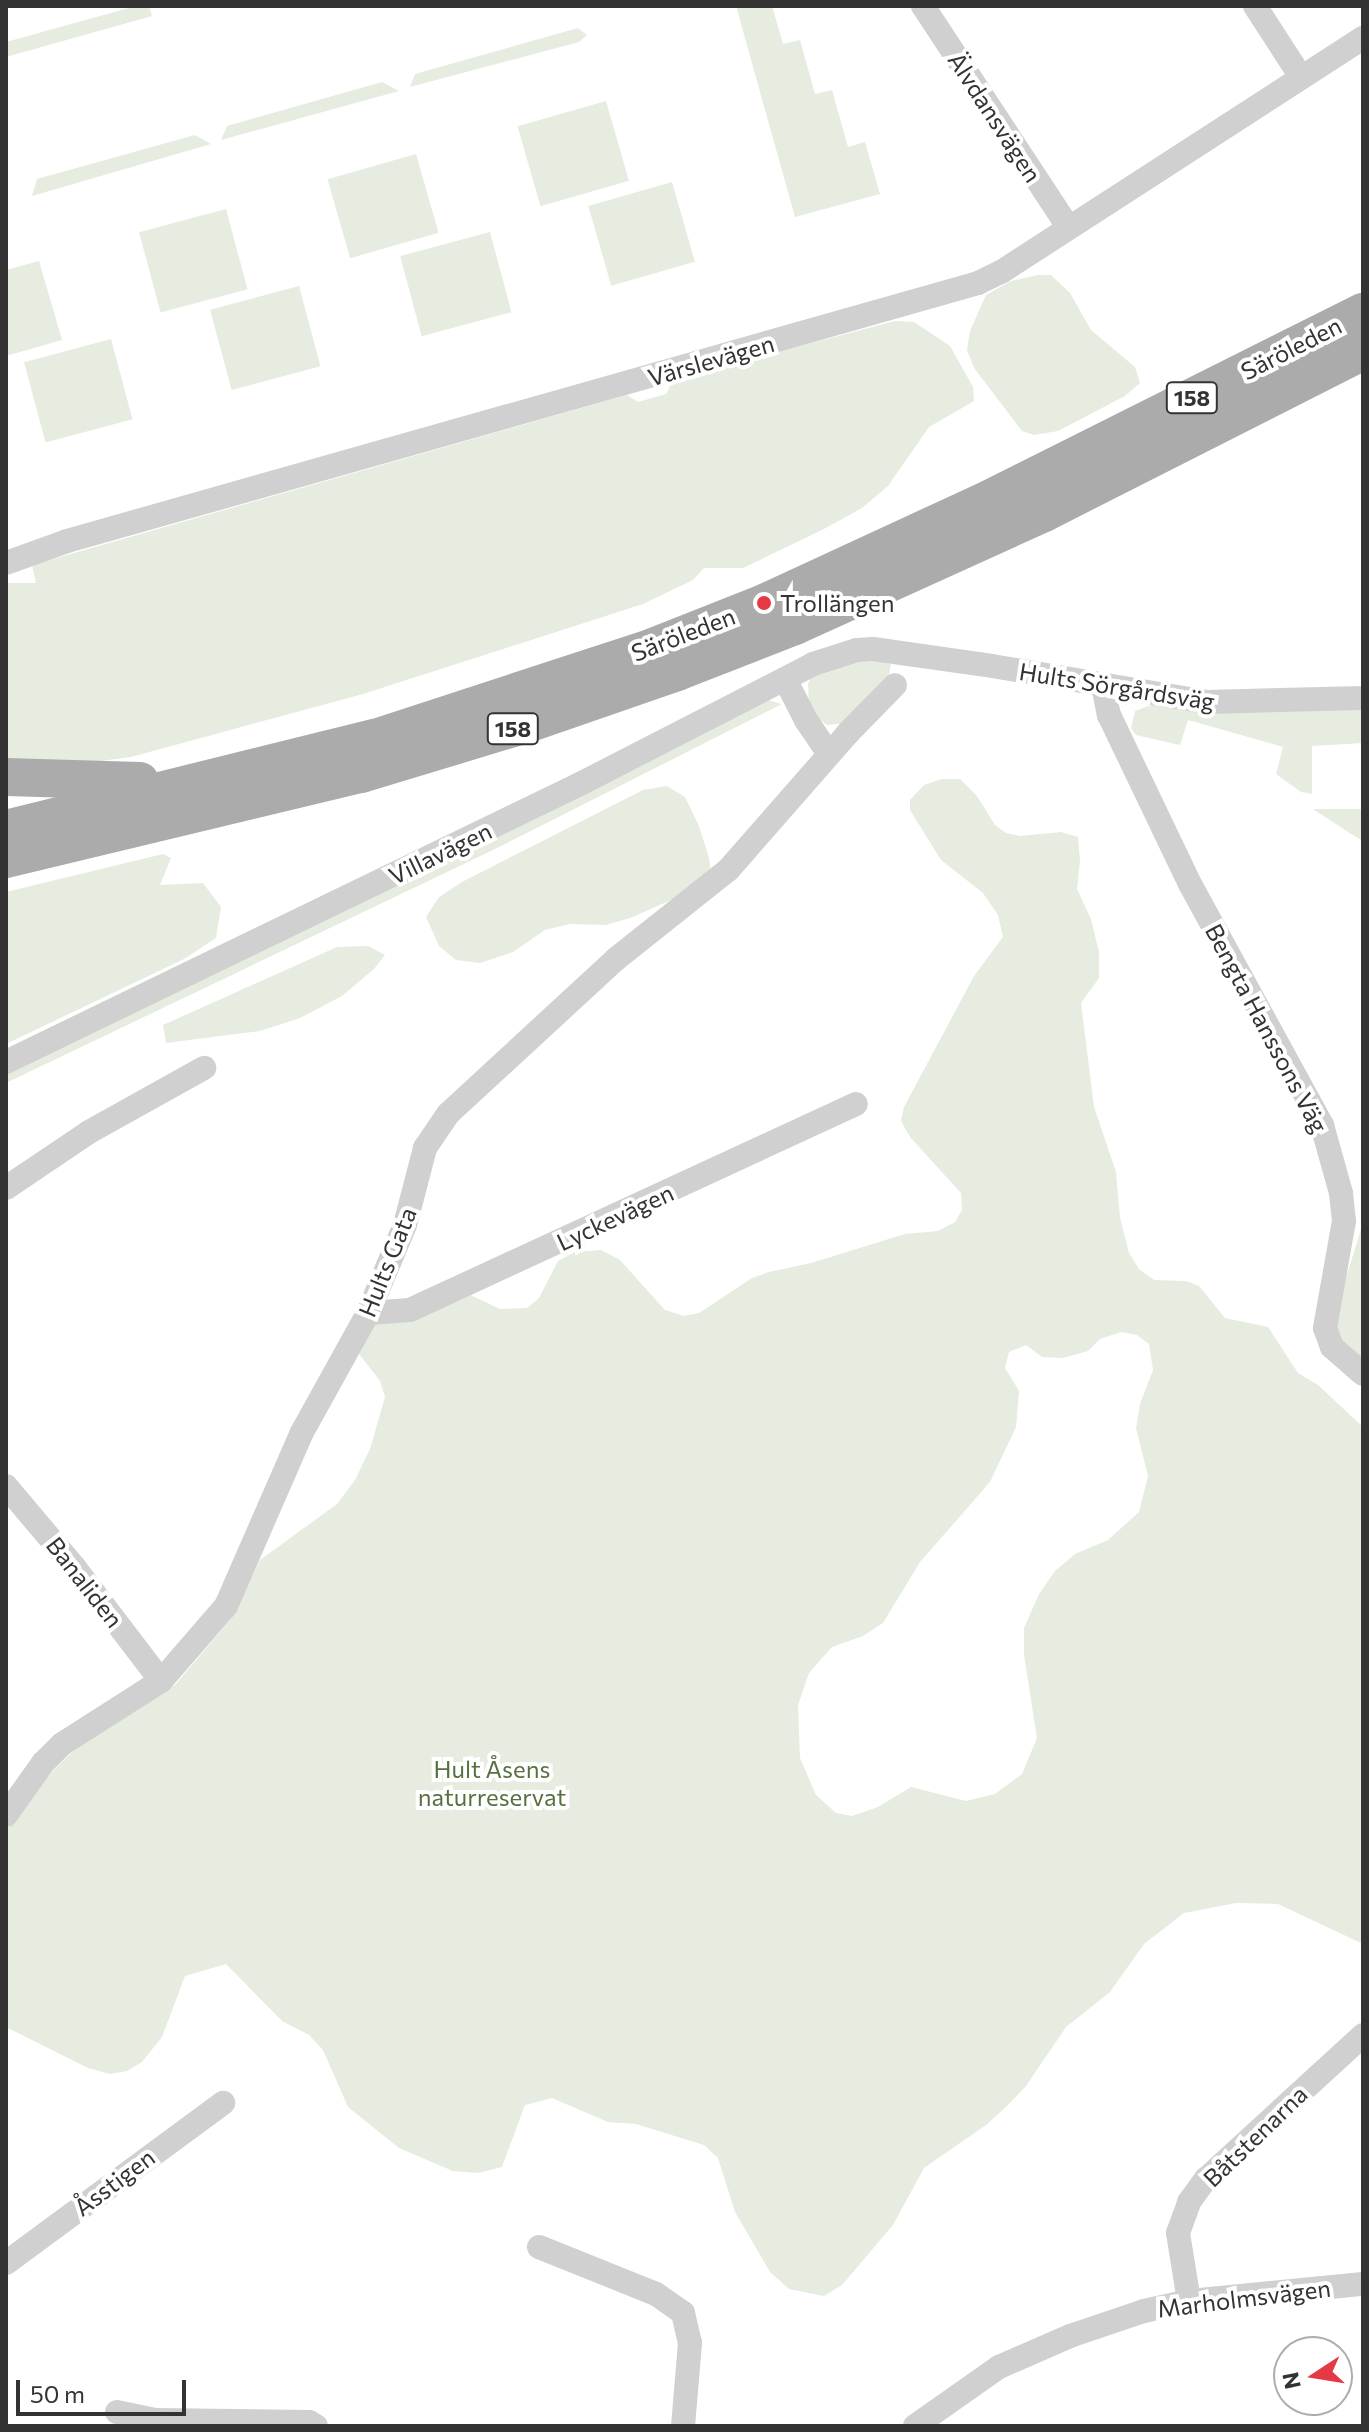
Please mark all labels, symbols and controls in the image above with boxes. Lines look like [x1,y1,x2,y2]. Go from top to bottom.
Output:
street label: Älvdansvägen [942,47,1048,187]
street label: Säröleden [1236,310,1346,386]
street label: Värslevägen [645,328,777,392]
road number: 158 [1164,380,1220,416]
place label: Trollängen [780,589,894,617]
marker: Trollängen [755,594,773,612]
street label: Säröleden [627,601,739,667]
street label: Hults Sörgårdsväg [1017,656,1217,716]
road number: 158 [485,711,541,747]
street label: Villavägen [384,816,496,890]
street label: Bengta Hanssons Väg [1200,919,1334,1137]
street label: Lyckevägen [552,1177,678,1257]
street label: Hults Gata [352,1203,422,1321]
street label: Banaliden [41,1531,129,1633]
park label: Hult Åsens naturreservat [418,1755,566,1811]
street label: Båtstenarna [1197,2079,1313,2193]
street label: Åsstigen [68,2142,160,2222]
street label: Marholmsvägen [1156,2273,1332,2323]
north arrow [1273,2336,1353,2416]
scale bar [20,2364,190,2414]
text: N [1276,2370,1306,2392]
text: 50 m [30,2379,85,2408]

